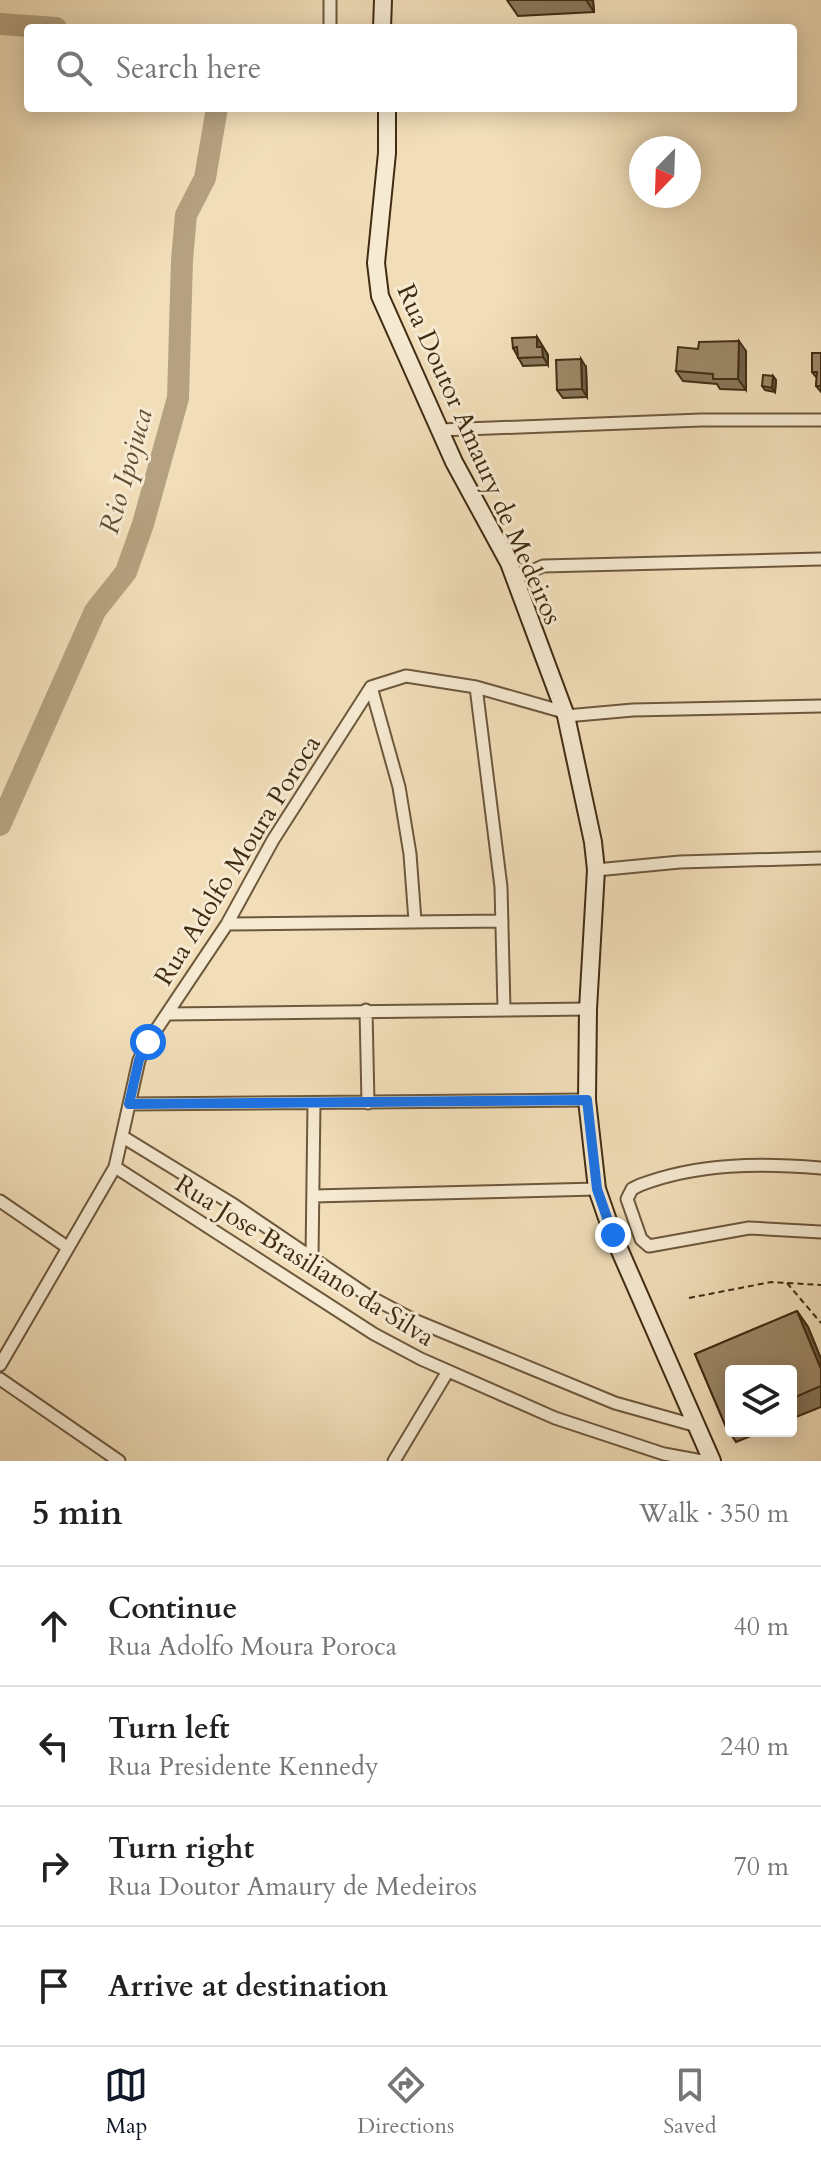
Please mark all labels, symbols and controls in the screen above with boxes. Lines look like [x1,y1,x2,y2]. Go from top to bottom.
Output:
search box [24,24,797,112]
icon: search [52,46,96,90]
text: Search here [116,48,261,89]
north arrow [629,136,701,208]
street label: Rua Doutor Amaury de Medeiros [389,279,571,630]
water label: Rio Ipojuca [90,404,162,538]
street label: Rua Adolfo Moura Poroca [146,728,329,992]
route start [130,1024,166,1060]
street label: Rua Jose Brasiliano da Silva [168,1166,441,1355]
route end [595,1217,631,1253]
map controls [725,1365,797,1437]
button: layers [725,1365,797,1437]
text: 5 min [32,1490,123,1536]
text: Walk · 350 m [639,1496,789,1531]
text: Continue [108,1588,237,1629]
icon: ahead [32,1604,76,1648]
text: 40 m [733,1609,789,1644]
text: Rua Adolfo Moura Poroca [108,1629,397,1664]
text: Turn left [108,1708,230,1749]
icon: left [32,1724,76,1768]
text: 240 m [720,1729,789,1764]
text: Rua Presidente Kennedy [108,1749,379,1784]
text: Turn right [108,1828,254,1869]
icon: right [32,1844,76,1888]
text: 70 m [733,1849,789,1884]
text: Rua Doutor Amaury de Medeiros [108,1869,477,1904]
icon: arrive [32,1964,76,2008]
text: Arrive at destination [108,1966,388,2007]
tab: Map [104,2063,148,2141]
tab: Directions [357,2063,454,2141]
tab: Saved [663,2063,717,2141]

